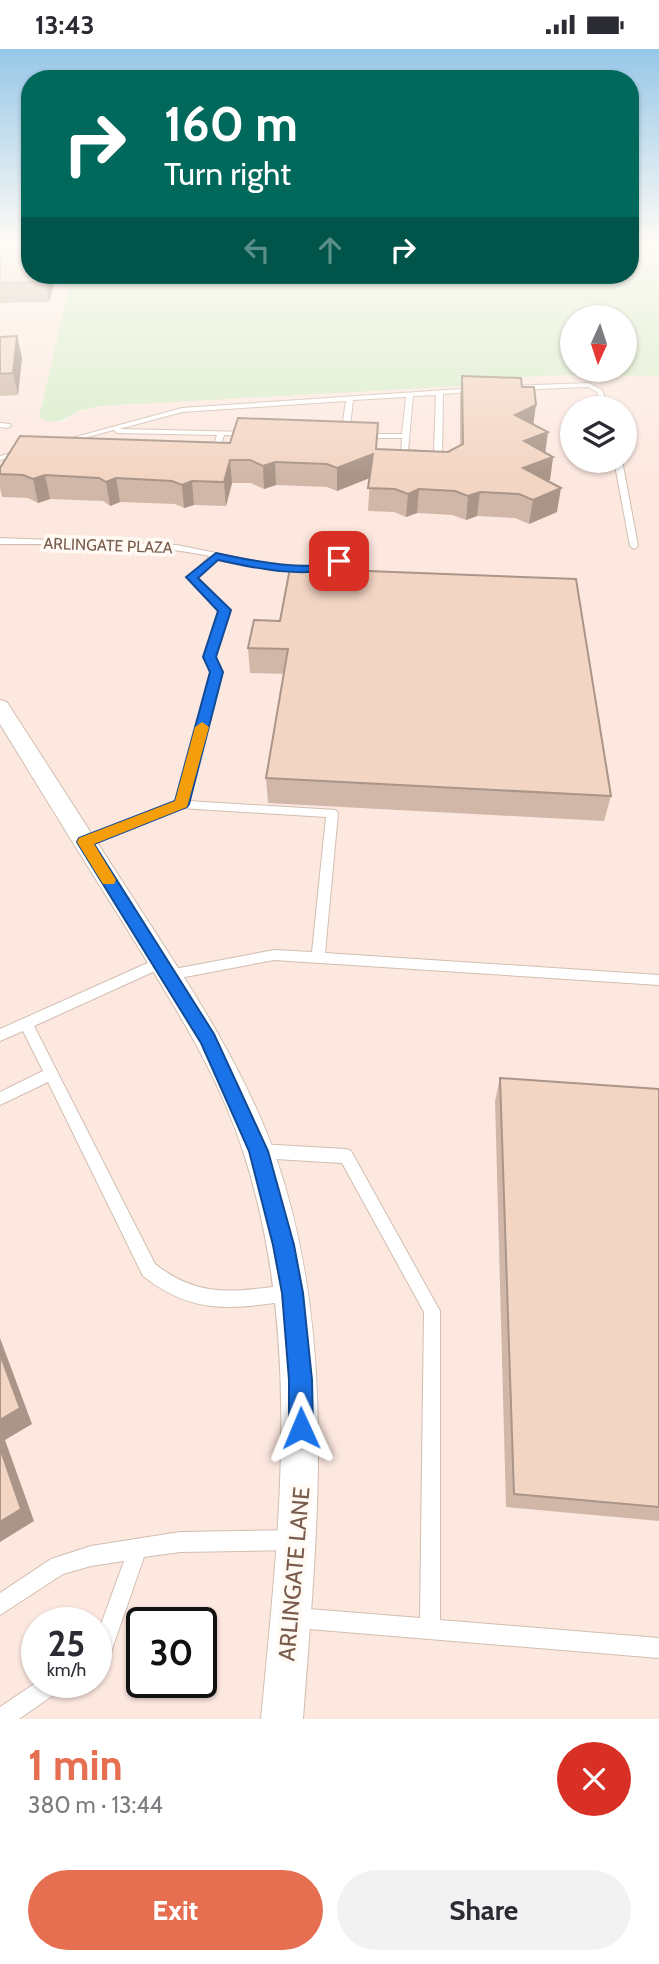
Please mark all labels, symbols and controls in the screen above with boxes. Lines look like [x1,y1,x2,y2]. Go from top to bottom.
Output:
text: 13:43 [35,9,95,41]
text: 160 m [164,94,298,153]
icon: right [49,98,140,189]
text: Turn right [164,154,291,193]
icon: left [238,231,276,269]
icon: ahead [311,231,349,269]
icon: right [384,231,422,269]
north arrow [560,305,637,381]
map controls [560,305,637,473]
button: layers [560,396,637,473]
pin [309,531,369,591]
street label: ARLINGATE PLAZA [43,534,173,557]
icon: arrive [320,542,358,580]
position arrow [264,1391,338,1465]
street label: ARLINGATE LANE [272,1486,316,1662]
speed limit sign: 30 [126,1607,217,1698]
text: 25 [48,1622,85,1665]
text: km/h [47,1659,86,1681]
text: 1 min [28,1739,123,1791]
button: close [557,1742,631,1816]
text: 380 m · 13:44 [28,1791,163,1819]
button: Exit [28,1870,323,1950]
button: Share [337,1870,631,1950]

